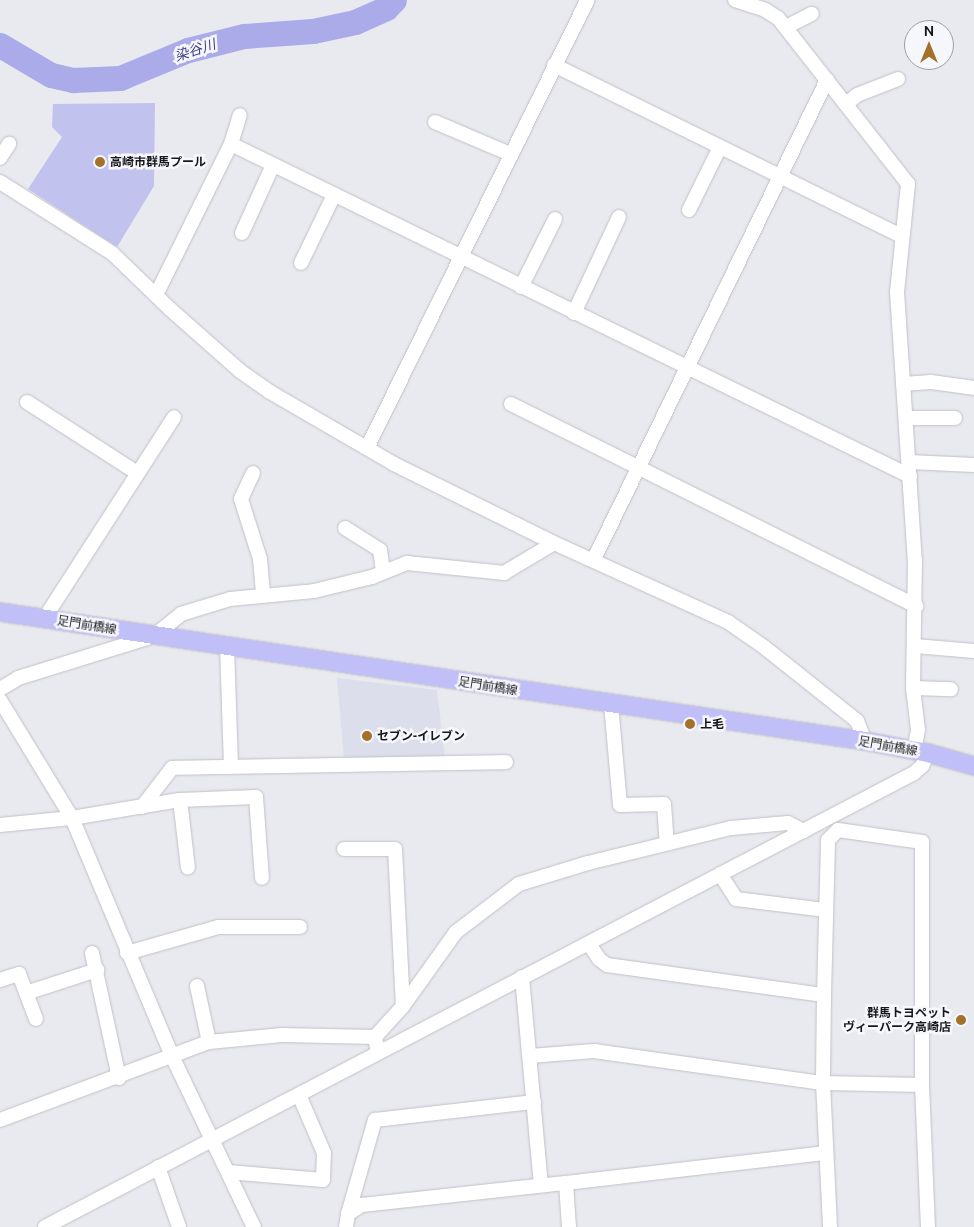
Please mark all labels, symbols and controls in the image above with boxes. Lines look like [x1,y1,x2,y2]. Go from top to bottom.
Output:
north arrow [904,20,954,70]
text: N [924,23,934,39]
water label: 染谷川 [172,36,218,64]
place label: 高崎市群馬プール [110,155,206,169]
marker: 高崎市群馬プール [94,156,106,168]
street label: 足門前橋線 [56,613,118,637]
street label: 足門前橋線 [457,674,519,698]
place label: 上毛 [700,717,724,731]
marker: 上毛 [684,718,696,730]
place label: セブン-イレブン [377,729,465,743]
marker: セブン-イレブン [361,730,373,742]
street label: 足門前橋線 [857,734,919,758]
place label: 群馬トヨペット ヴィーパーク高崎店 [843,1006,951,1034]
marker: 群馬トヨペット ヴィーパーク高崎店 [955,1014,967,1026]

